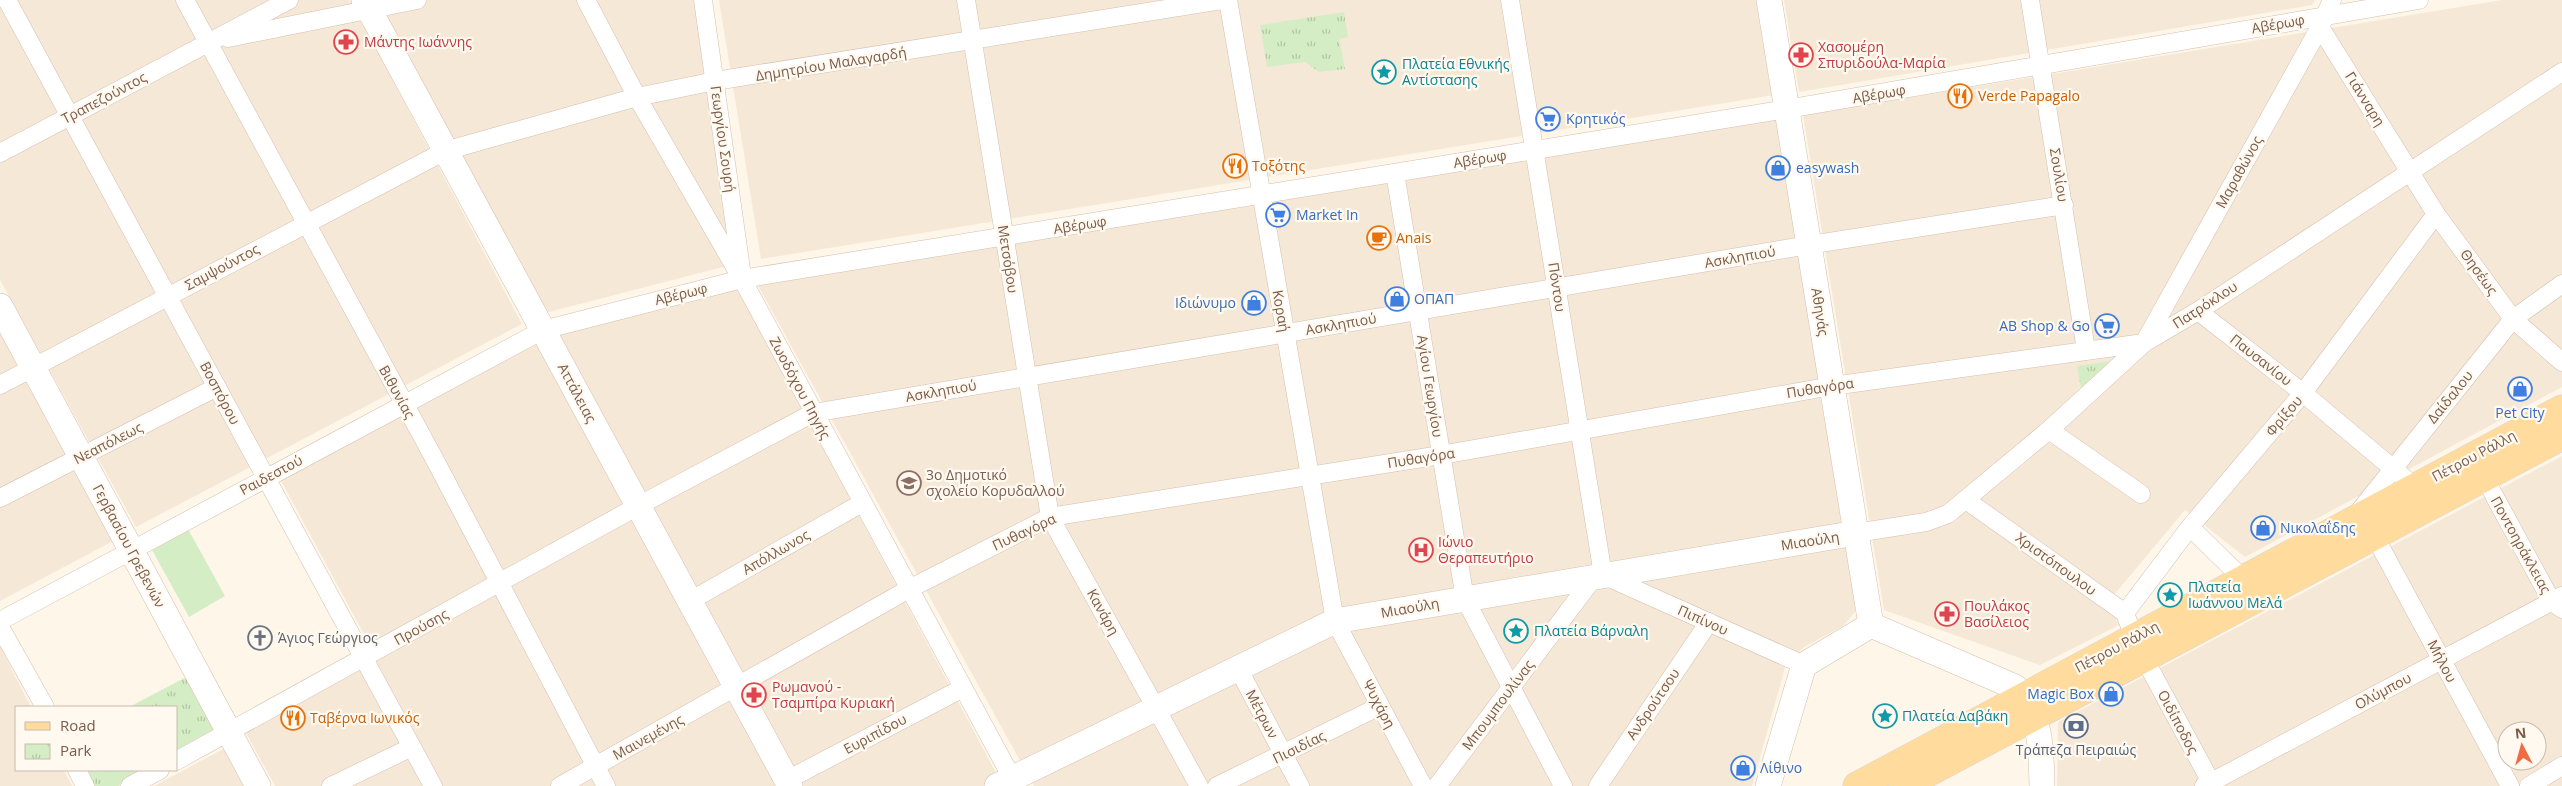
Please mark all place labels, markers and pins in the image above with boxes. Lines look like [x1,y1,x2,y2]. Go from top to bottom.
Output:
pharmacy icon: Μάντης Ιωάννης [333,29,359,55]
place label: Μάντης Ιωάννης [364,32,472,51]
place label: Χασομέρη Σπυριδούλα-Μαρία [1818,37,1946,72]
pharmacy icon: Χασομέρη Σπυριδούλα-Μαρία [1788,42,1814,68]
place label: Πλατεία Εθνικής Αντίστασης [1402,54,1510,89]
place icon: Πλατεία Εθνικής Αντίστασης [1371,59,1397,85]
restaurant icon: Verde Papagalo [1947,83,1973,109]
place label: Verde Papagalo [1978,86,2080,105]
supermarket icon: Κρητικός [1535,106,1561,132]
place label: Κρητικός [1566,109,1626,128]
restaurant icon: Τοξότης [1222,153,1248,179]
shop icon: easywash [1765,155,1791,181]
place label: Τοξότης [1252,156,1305,175]
place label: easywash [1796,158,1859,177]
supermarket icon: Market In [1265,202,1291,228]
place label: Market In [1296,205,1358,224]
cafe icon: Anais [1366,225,1392,251]
place label: Anais [1396,228,1432,247]
shop icon: ΟΠΑΠ [1384,286,1410,312]
place label: ΟΠΑΠ [1414,289,1454,308]
shop icon: Ιδιώνυμο [1241,290,1267,316]
place label: Ιδιώνυμο [1175,293,1236,312]
supermarket icon: ΑΒ Shop & Go [2094,313,2120,339]
place label: ΑΒ Shop & Go [1999,316,2090,335]
shop icon: Pet City [2507,376,2533,402]
place label: Pet City [2495,403,2546,422]
place label: 3ο Δημοτικό σχολείο Κορυδαλλού [926,465,1064,500]
school or university icon: 3ο Δημοτικό σχολείο Κορυδαλλού [896,470,922,496]
shop icon: Νικολαΐδης [2250,515,2276,541]
place label: Νικολαΐδης [2280,518,2356,537]
place label: Ιώνιο Θεραπευτήριο [1438,532,1534,567]
hospital icon: Ιώνιο Θεραπευτήριο [1408,537,1434,563]
place label: Πλατεία Ιωάννου Μελά [2188,577,2283,612]
place icon: Πλατεία Ιωάννου Μελά [2157,582,2183,608]
place label: Πουλάκος Βασίλειος [1964,596,2030,631]
pharmacy icon: Πουλάκος Βασίλειος [1934,601,1960,627]
place icon: Πλατεία Βάρναλη [1503,618,1529,644]
place label: Πλατεία Βάρναλη [1534,621,1649,640]
church icon: Άγιος Γεώργιος [247,625,273,651]
place label: Άγιος Γεώργιος [278,628,378,647]
place label: Ρωμανού - Τσαμπίρα Κυριακή [772,677,895,712]
shop icon: Magic Box [2098,681,2124,707]
pharmacy icon: Ρωμανού - Τσαμπίρα Κυριακή [741,682,767,708]
place label: Magic Box [2027,684,2095,703]
place icon: Πλατεία Δαβάκη [1872,703,1898,729]
restaurant icon: Ταβέρνα Ιωνικός [280,705,306,731]
place label: Πλατεία Δαβάκη [1902,706,2008,725]
place label: Ταβέρνα Ιωνικός [310,708,420,727]
bank icon: Τράπεζα Πειραιώς [2063,713,2089,739]
place label: Τράπεζα Πειραιώς [2016,740,2136,759]
shop icon: Λίθινο [1730,755,1756,781]
place label: Λίθινο [1760,758,1802,777]

